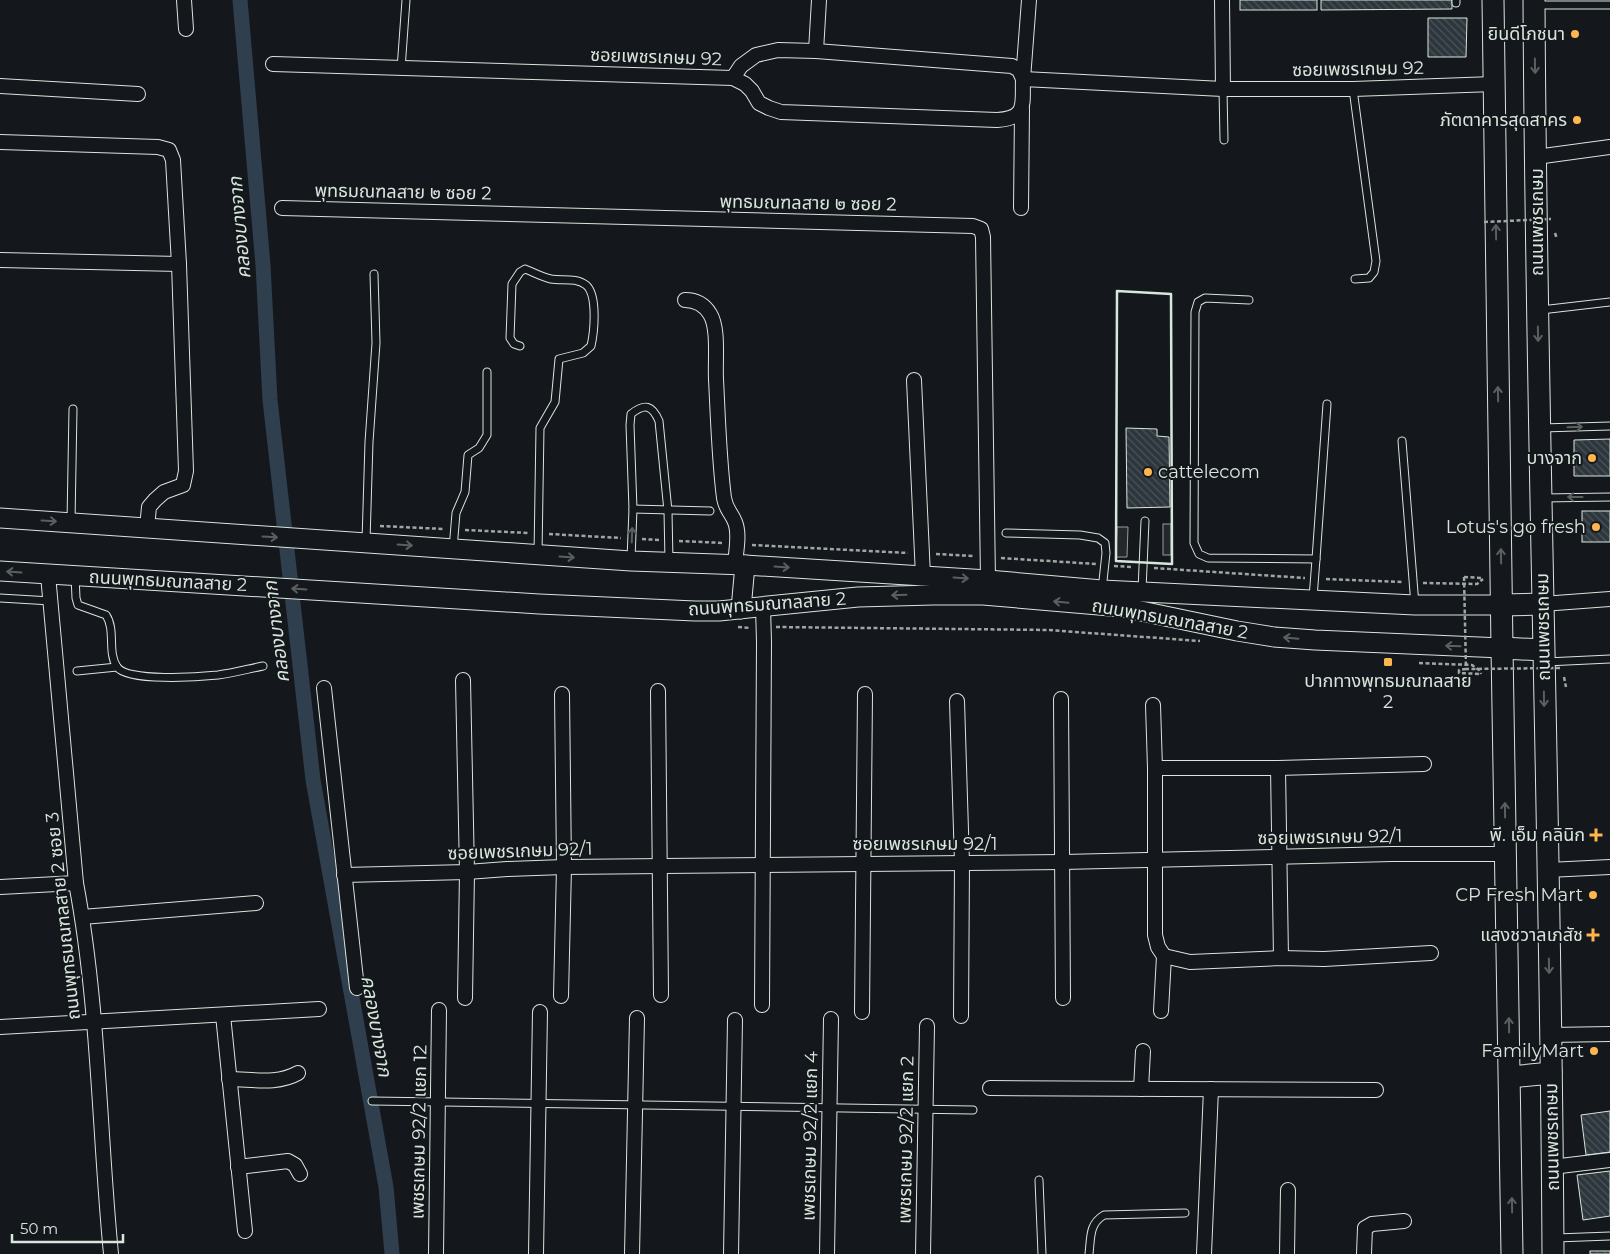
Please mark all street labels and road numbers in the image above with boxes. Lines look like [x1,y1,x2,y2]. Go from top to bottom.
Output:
street label: ซอยเพชรเกษม 92 [590,44,722,70]
street label: ซอยเพชรเกษม 92 [1292,57,1424,81]
street label: ถนนเพชรเกษม [1526,168,1548,276]
street label: พุทธมณฑลสาย ๒ ซอย 2 [314,179,492,205]
street label: พุทธมณฑลสาย ๒ ซอย 2 [719,190,897,216]
street label: ถนนพุทธมณฑลสาย 2 [88,566,248,596]
street label: ถนนเพชรเกษม [1531,573,1555,681]
street label: ถนนพุทธมณฑลสาย 2 [687,588,847,620]
street label: ถนนพุทธมณฑลสาย 2 [1090,594,1250,644]
street label: ถนนพุทธมณฑลสาย 2 ซอย 3 [41,811,85,1021]
street label: ซอยเพชรเกษม 92/1 [1257,825,1403,849]
street label: ซอยเพชรเกษม 92/1 [852,833,998,855]
street label: ซอยเพชรเกษม 92/1 [447,837,593,865]
street label: เพชรเกษม 92/2 แยก 12 [406,1045,432,1219]
street label: เพชรเกษม 92/2 แยก 4 [798,1051,822,1221]
street label: เพชรเกษม 92/2 แยก 2 [894,1056,918,1224]
street label: ถนนเพชรเกษม [1540,1083,1564,1191]

